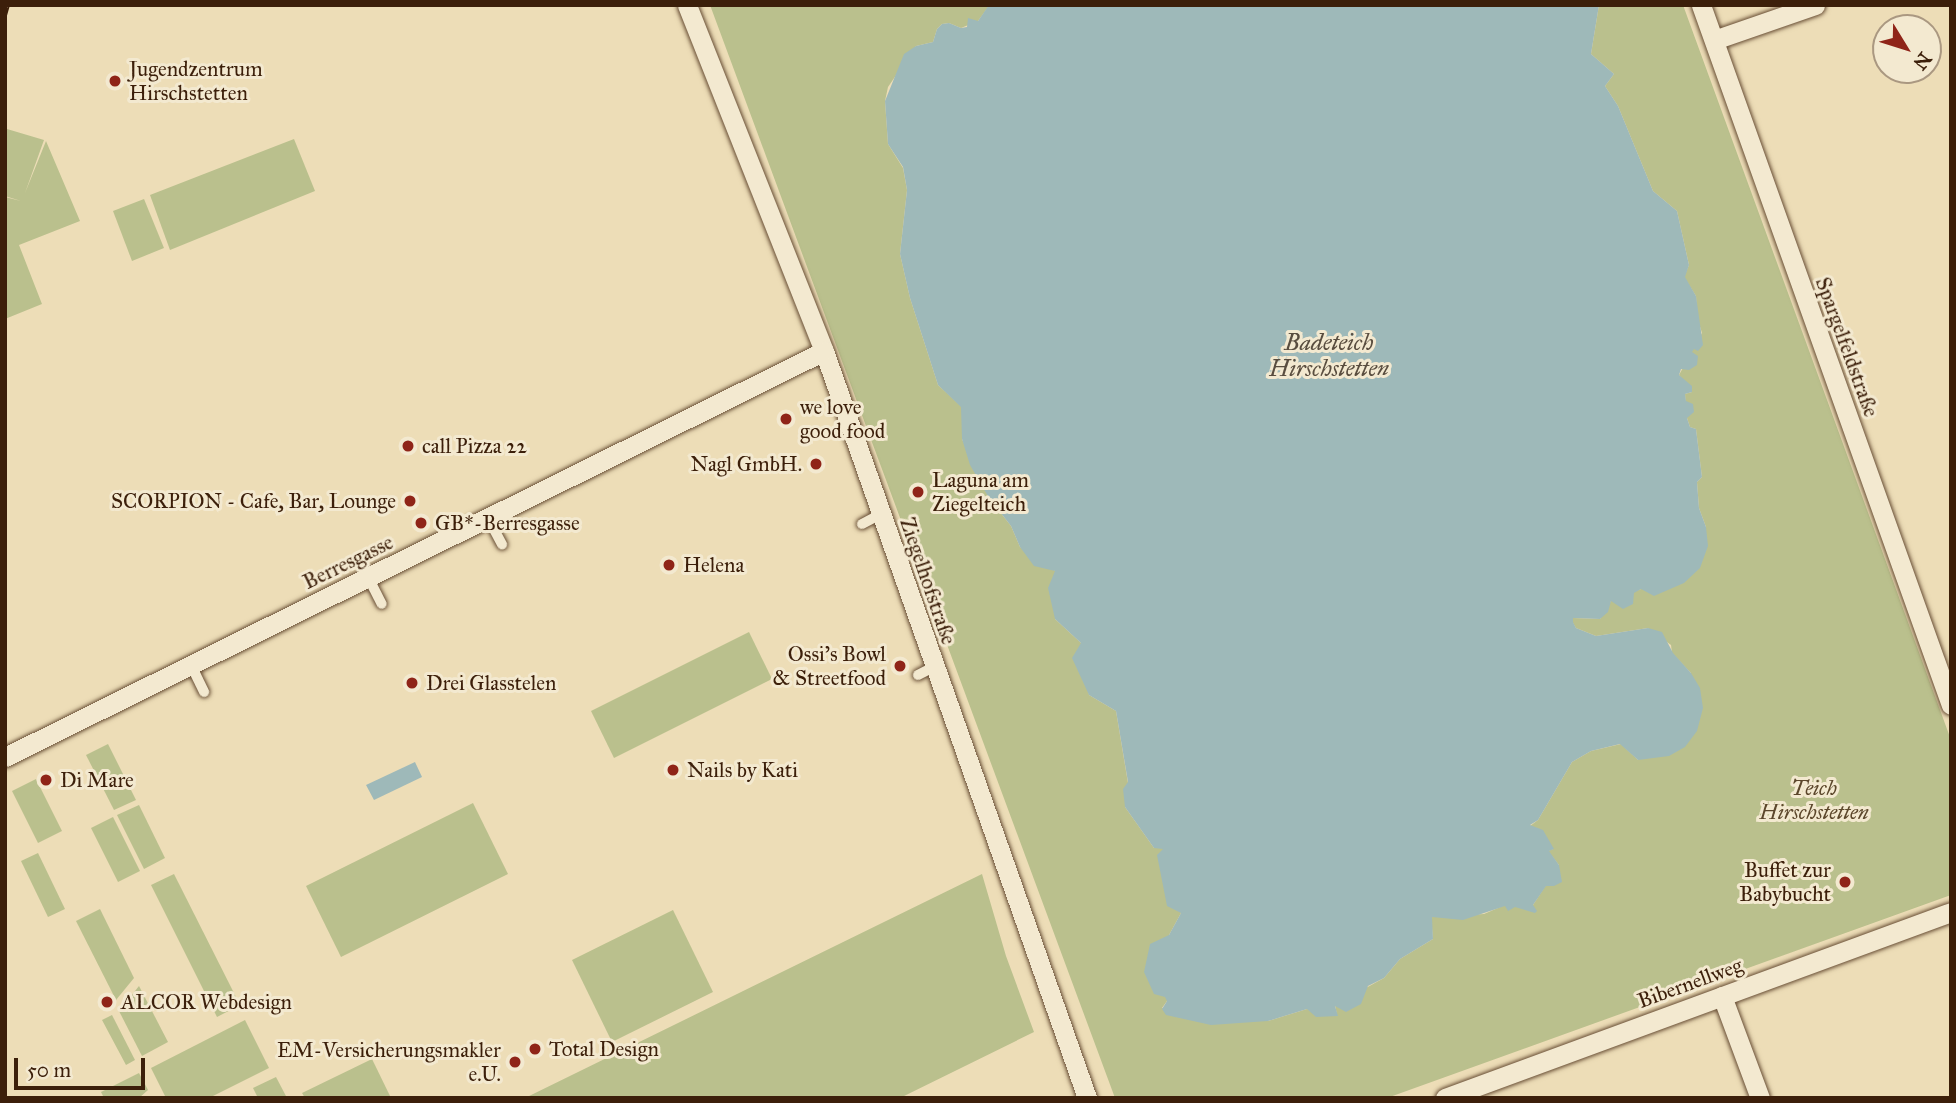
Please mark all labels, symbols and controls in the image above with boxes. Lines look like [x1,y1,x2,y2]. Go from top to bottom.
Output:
north arrow [1872,14,1942,84]
text: N [1908,48,1936,74]
place label: Jugendzentrum Hirschstetten [129,56,263,106]
marker: Jugendzentrum Hirschstetten [107,73,123,89]
street label: Spargelfeldstraße [1810,274,1884,420]
water label: Badeteich Hirschstetten [1269,328,1389,382]
place label: we love good food [800,394,885,444]
marker: we love good food [778,411,794,427]
place label: call Pizza 22 [422,433,527,459]
marker: call Pizza 22 [400,438,416,454]
place label: Nagl GmbH. [691,451,802,477]
marker: Nagl GmbH. [808,456,824,472]
place label: Laguna am Ziegelteich [932,467,1029,517]
marker: Laguna am Ziegelteich [910,484,926,500]
place label: SCORPION - Cafe, Bar, Lounge [111,488,396,514]
marker: SCORPION - Cafe, Bar, Lounge [402,493,418,509]
place label: GB*-Berresgasse [435,510,580,536]
street label: Ziegelhofstraße [895,514,961,648]
marker: GB*-Berresgasse [413,515,429,531]
street label: Berresgasse [299,529,397,595]
place label: Helena [683,552,744,578]
marker: Helena [661,557,677,573]
place label: Ossi's Bowl & Streetfood [773,641,886,691]
marker: Ossi's Bowl & Streetfood [892,658,908,674]
place label: Drei Glasstelen [426,670,556,696]
marker: Drei Glasstelen [404,675,420,691]
place label: Nails by Kati [687,757,798,783]
marker: Nails by Kati [665,762,681,778]
place label: Di Mare [60,767,134,793]
marker: Di Mare [38,772,54,788]
park label: Teich Hirschstetten [1759,775,1869,825]
place label: Buffet zur Babybucht [1739,857,1831,907]
marker: Buffet zur Babybucht [1837,874,1853,890]
street label: Bibernellweg [1634,952,1746,1014]
place label: ALCOR Webdesign [121,989,292,1015]
marker: ALCOR Webdesign [99,994,115,1010]
place label: Total Design [549,1036,659,1062]
place label: EM-Versicherungsmakler e.U. [277,1037,501,1087]
marker: Total Design [527,1041,543,1057]
scale bar [18,1044,149,1088]
marker: EM-Versicherungsmakler e.U. [507,1054,523,1070]
text: 50 m [27,1057,71,1083]

